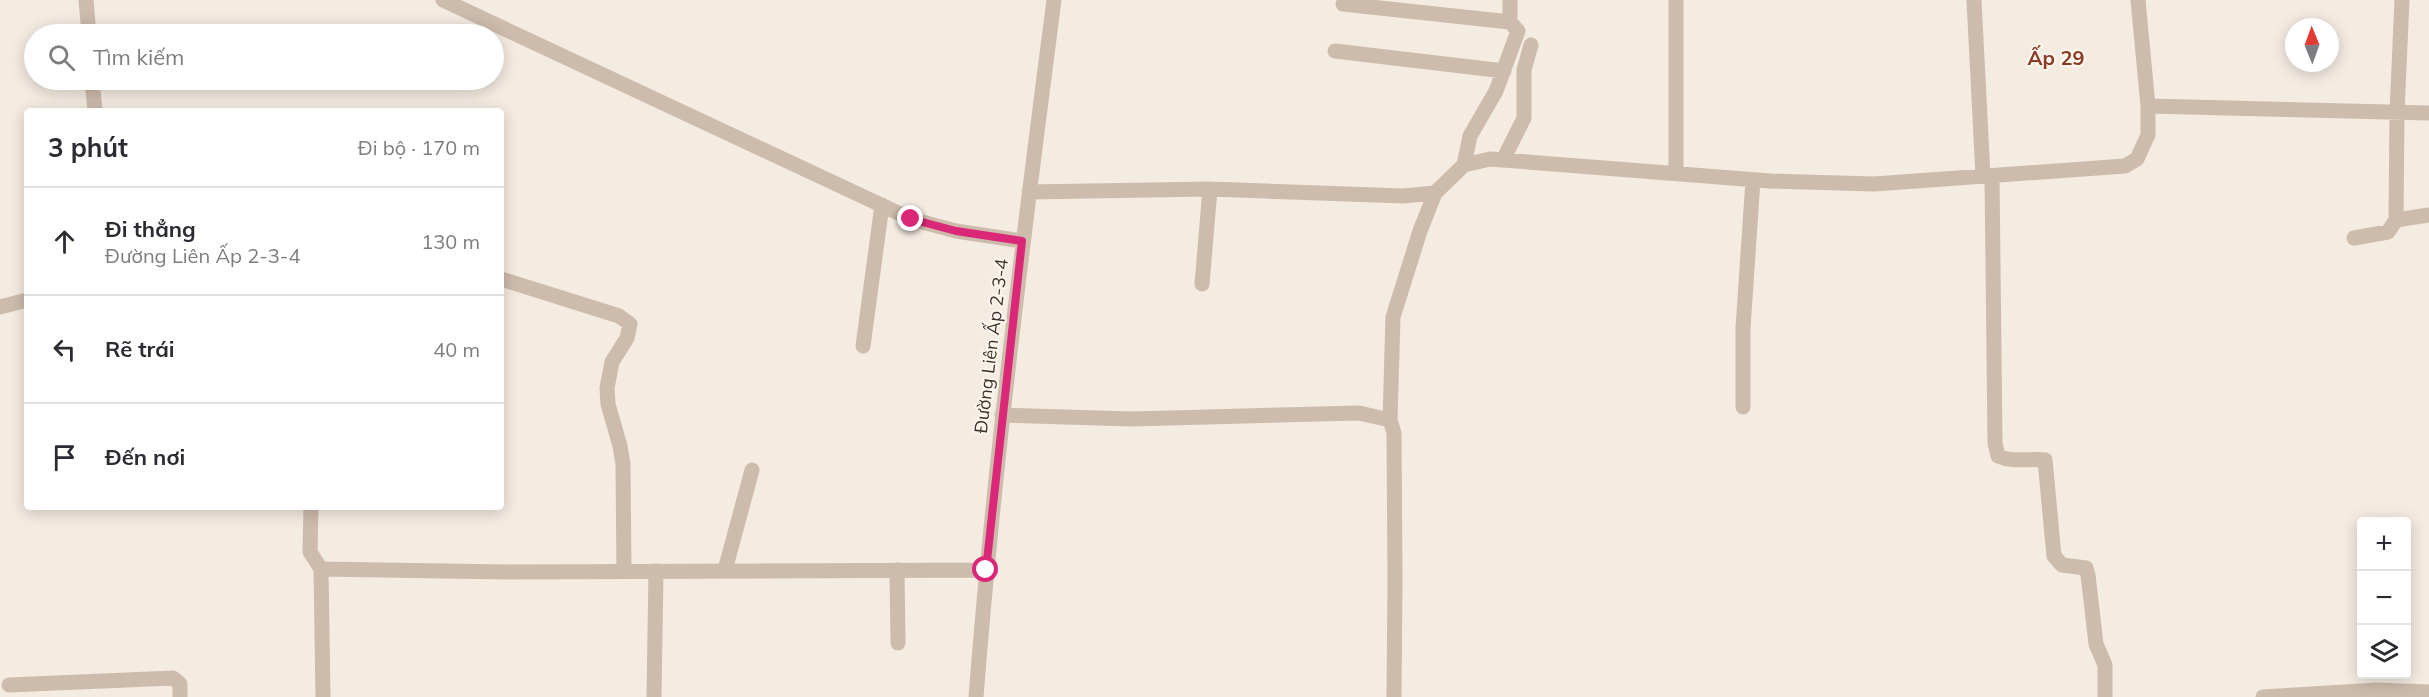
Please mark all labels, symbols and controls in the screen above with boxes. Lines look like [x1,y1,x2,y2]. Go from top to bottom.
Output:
north arrow [2285,18,2339,72]
search box [24,24,504,90]
icon: search [45,41,78,74]
text: Tìm kiếm [93,43,184,71]
district label: Ấp 29 [2028,45,2084,70]
text: 3 phút [48,131,128,164]
text: Đi bộ · 170 m [358,135,480,160]
route end [897,205,923,231]
text: Đi thẳng [105,215,196,243]
icon: ahead [48,225,81,258]
text: 130 m [421,229,480,254]
text: Đường Liên Ấp 2-3-4 [105,243,300,268]
street label: Đường Liên Ấp 2-3-4 [969,257,1013,435]
icon: left [48,333,81,366]
text: Rẽ trái [105,335,175,363]
text: 40 m [433,337,480,362]
icon: arrive [48,441,81,474]
text: Đến nơi [105,443,185,471]
map controls [2357,517,2411,679]
button: + [2357,517,2411,571]
route start [972,556,998,582]
button: − [2357,571,2411,625]
button: layers [2357,625,2411,679]

